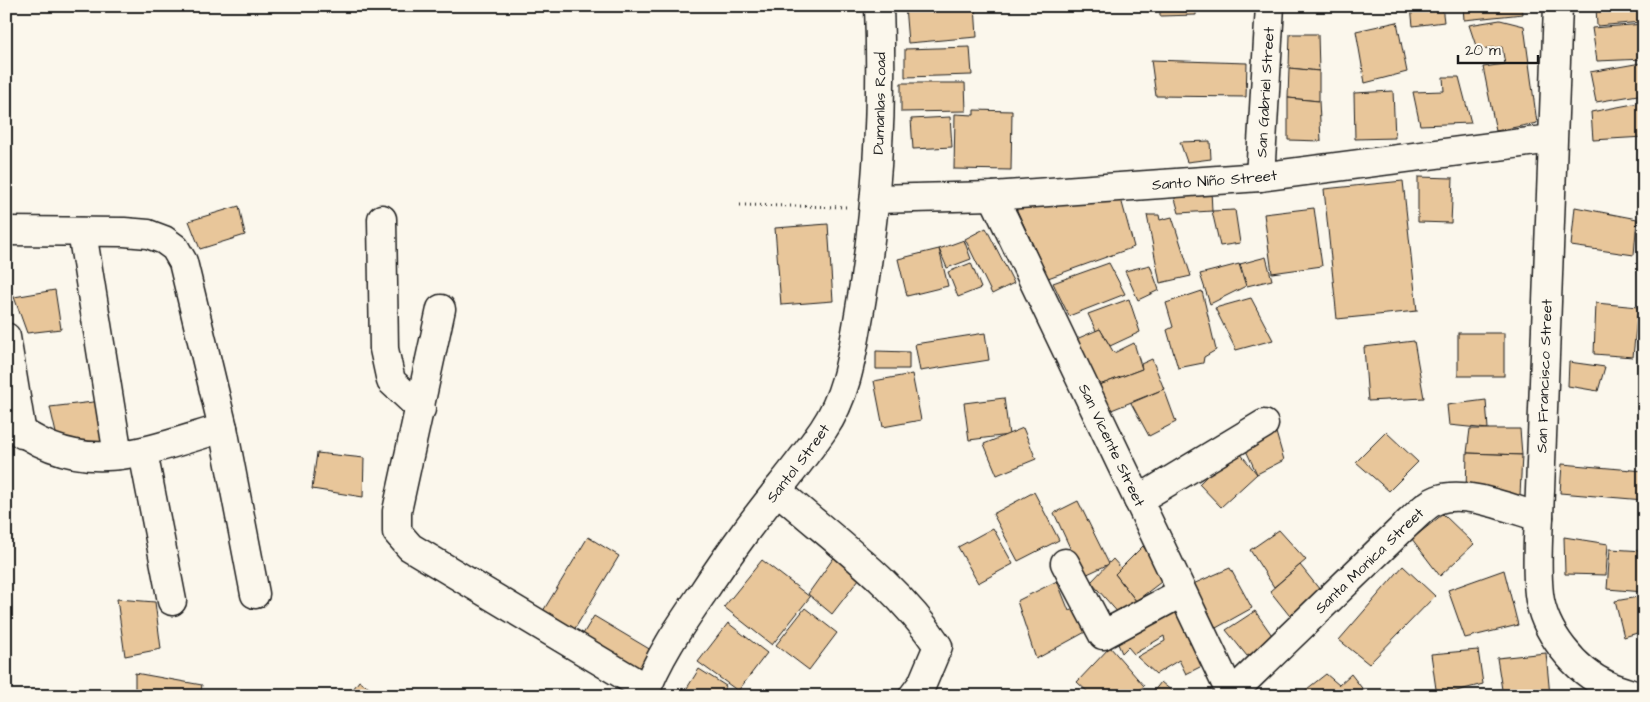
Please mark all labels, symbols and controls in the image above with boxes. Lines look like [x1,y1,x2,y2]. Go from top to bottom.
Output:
street label: San Gabriel Street [1251,26,1280,158]
scale bar [1458,32,1538,64]
text: 20 m [1465,40,1501,61]
street label: Dumanlas Road [868,52,891,155]
street label: Santo Niño Street [1151,165,1278,196]
street label: San Francisco Street [1531,299,1558,453]
street label: San Vicente Street [1073,380,1150,510]
street label: Santol Street [761,420,835,507]
street label: Santa Monica Street [1310,503,1429,619]

